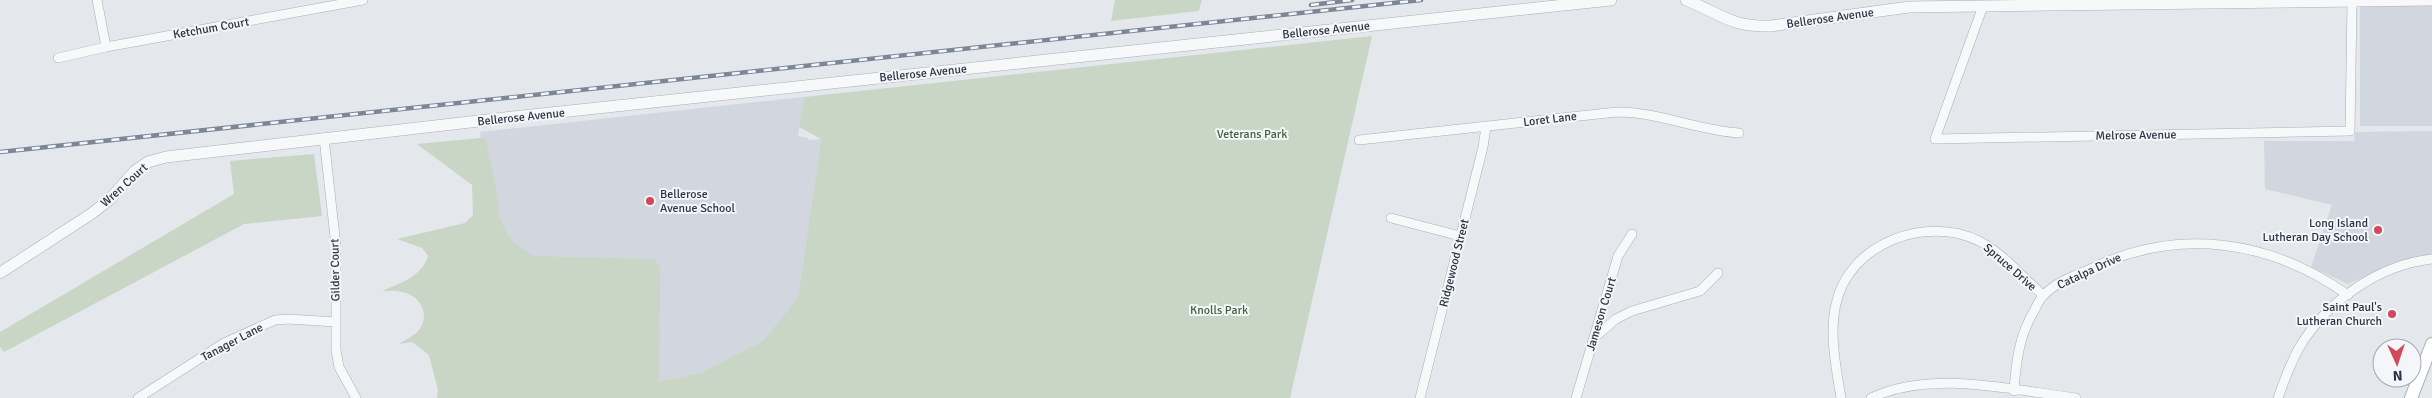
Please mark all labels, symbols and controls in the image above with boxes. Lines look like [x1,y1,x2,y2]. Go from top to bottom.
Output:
street label: Bellerose Avenue [1785,5,1875,32]
street label: Ketchum Court [172,14,250,43]
street label: Bellerose Avenue [1282,18,1371,43]
street label: Bellerose Avenue [879,61,968,86]
street label: Bellerose Avenue [477,105,566,130]
street label: Loret Lane [1522,109,1578,130]
park label: Veterans Park [1217,127,1287,142]
street label: Melrose Avenue [2095,127,2177,144]
street label: Wren Court [98,160,151,210]
place label: Bellerose Avenue School [660,187,736,216]
marker: Bellerose Avenue School [644,195,656,207]
place label: Long Island Lutheran Day School [2262,216,2368,245]
street label: Ridgewood Street [1436,218,1473,309]
marker: Long Island Lutheran Day School [2372,224,2384,236]
street label: Gilder Court [327,239,344,301]
street label: Spruce Drive [1980,240,2039,294]
street label: Catalpa Drive [2055,250,2124,293]
street label: Jameson Court [1583,276,1620,353]
place label: Saint Paul's Lutheran Church [2296,300,2382,329]
park label: Knolls Park [1190,303,1248,318]
marker: Saint Paul's Lutheran Church [2386,308,2398,320]
street label: Tanager Lane [199,320,266,365]
north arrow [2372,338,2422,388]
text: N [2392,367,2403,384]

